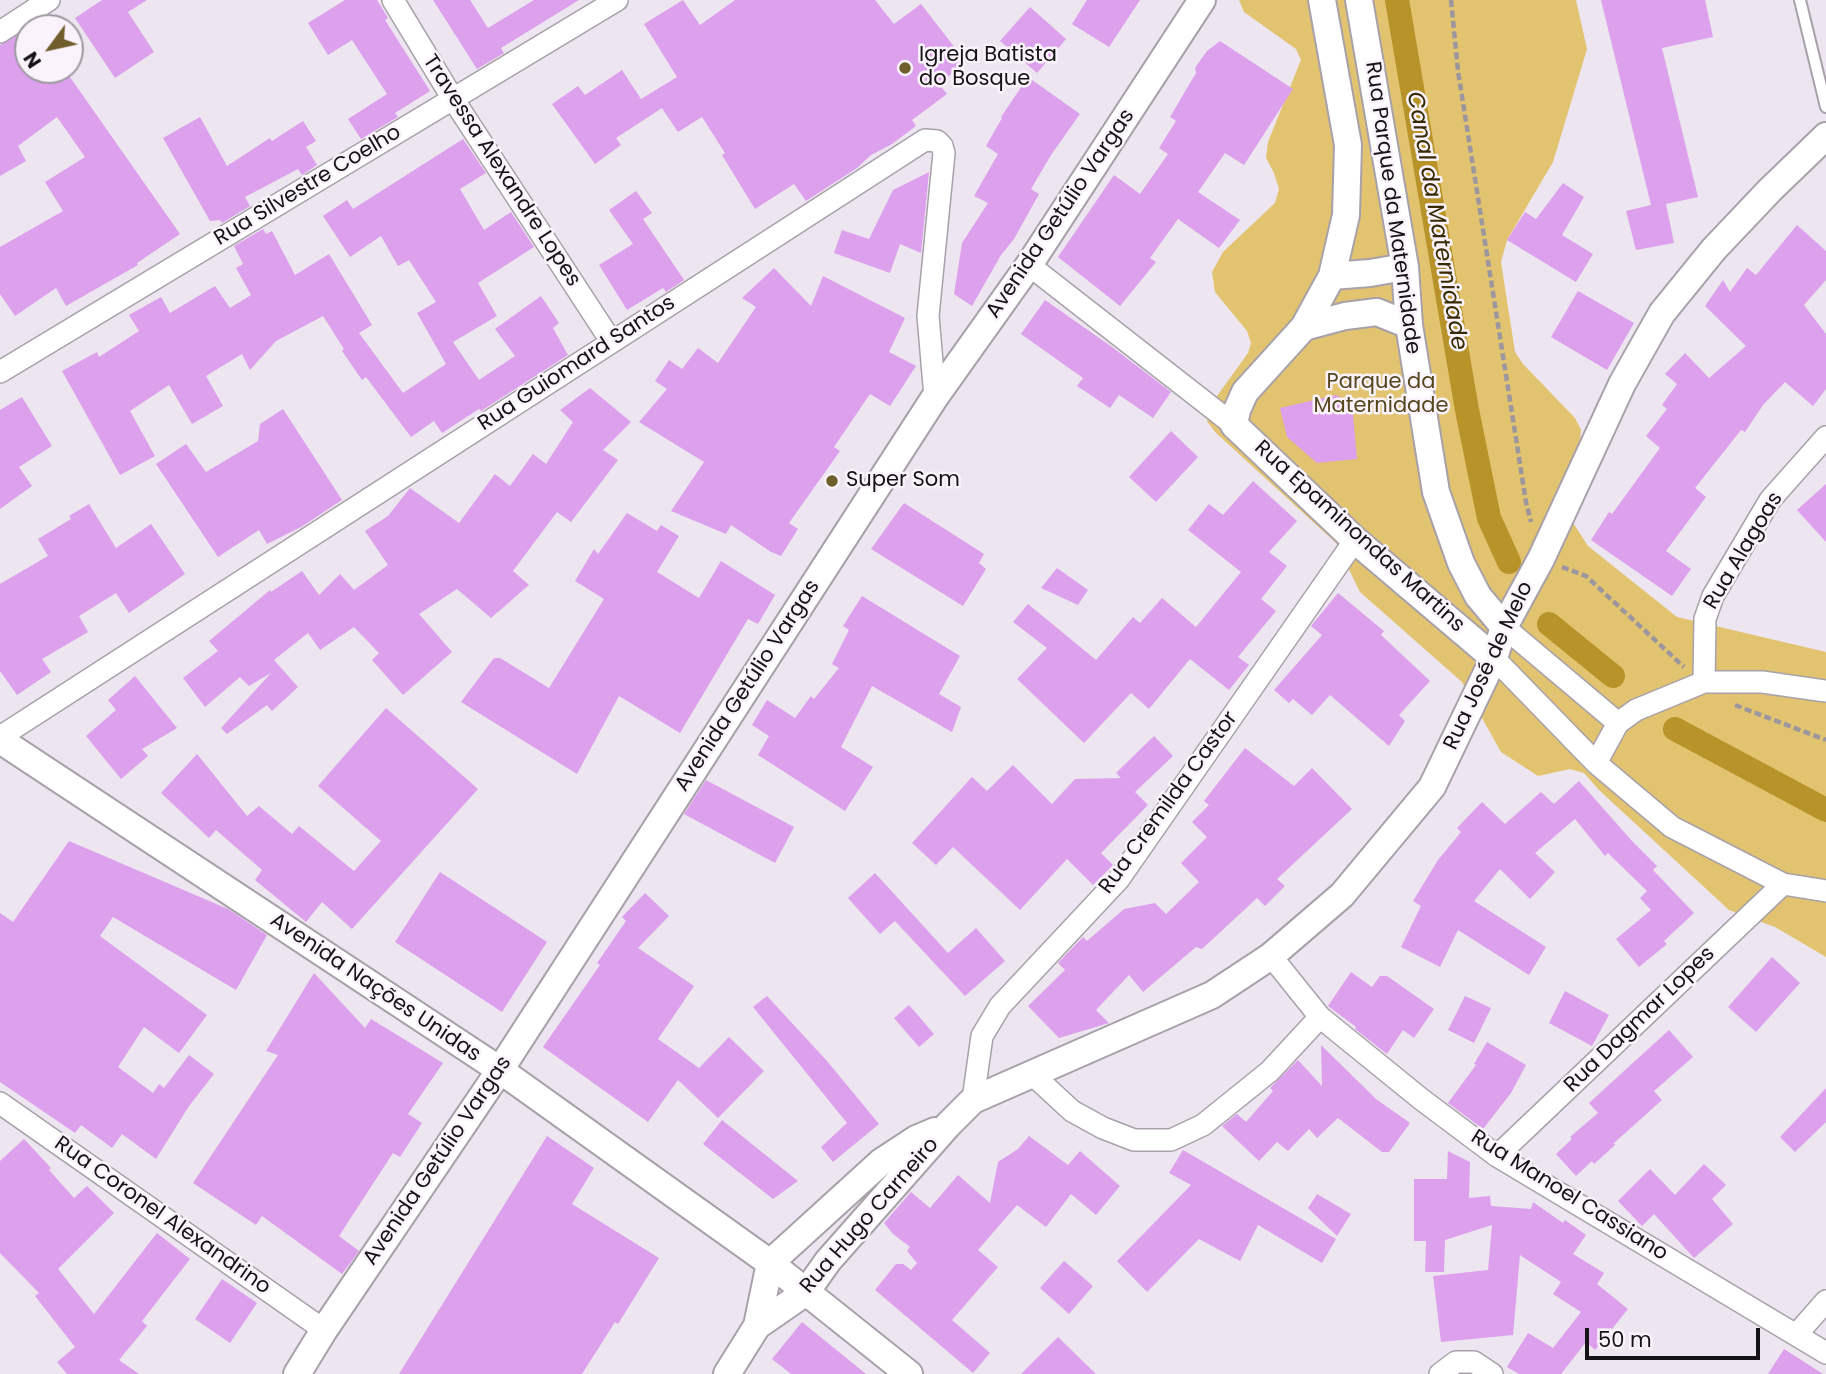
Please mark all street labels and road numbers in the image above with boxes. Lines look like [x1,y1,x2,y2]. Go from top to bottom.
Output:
street label: Travessa Alexandre Lopes [417,50,585,292]
street label: Rua Parque da Maternidade [1359,60,1425,356]
street label: Avenida Getúlio Vargas [982,105,1140,323]
street label: Rua Silvestre Coelho [210,120,406,252]
street label: Rua Guiomard Santos [474,291,680,437]
street label: Rua Epaminondas Martins [1249,436,1469,638]
street label: Rua Alagoas [1699,488,1789,614]
street label: Avenida Getúlio Vargas [670,576,826,796]
street label: Rua José de Melo [1439,578,1539,754]
street label: Rua Cremilda Castor [1094,707,1244,899]
street label: Avenida Nações Unidas [265,908,485,1068]
street label: Rua Dagmar Lopes [1560,942,1720,1098]
street label: Avenida Getúlio Vargas [359,1052,517,1270]
street label: Rua Manoel Cassiano [1466,1125,1672,1267]
street label: Rua Coronel Alexandrino [49,1132,275,1300]
street label: Rua Hugo Carneiro [795,1133,945,1299]

